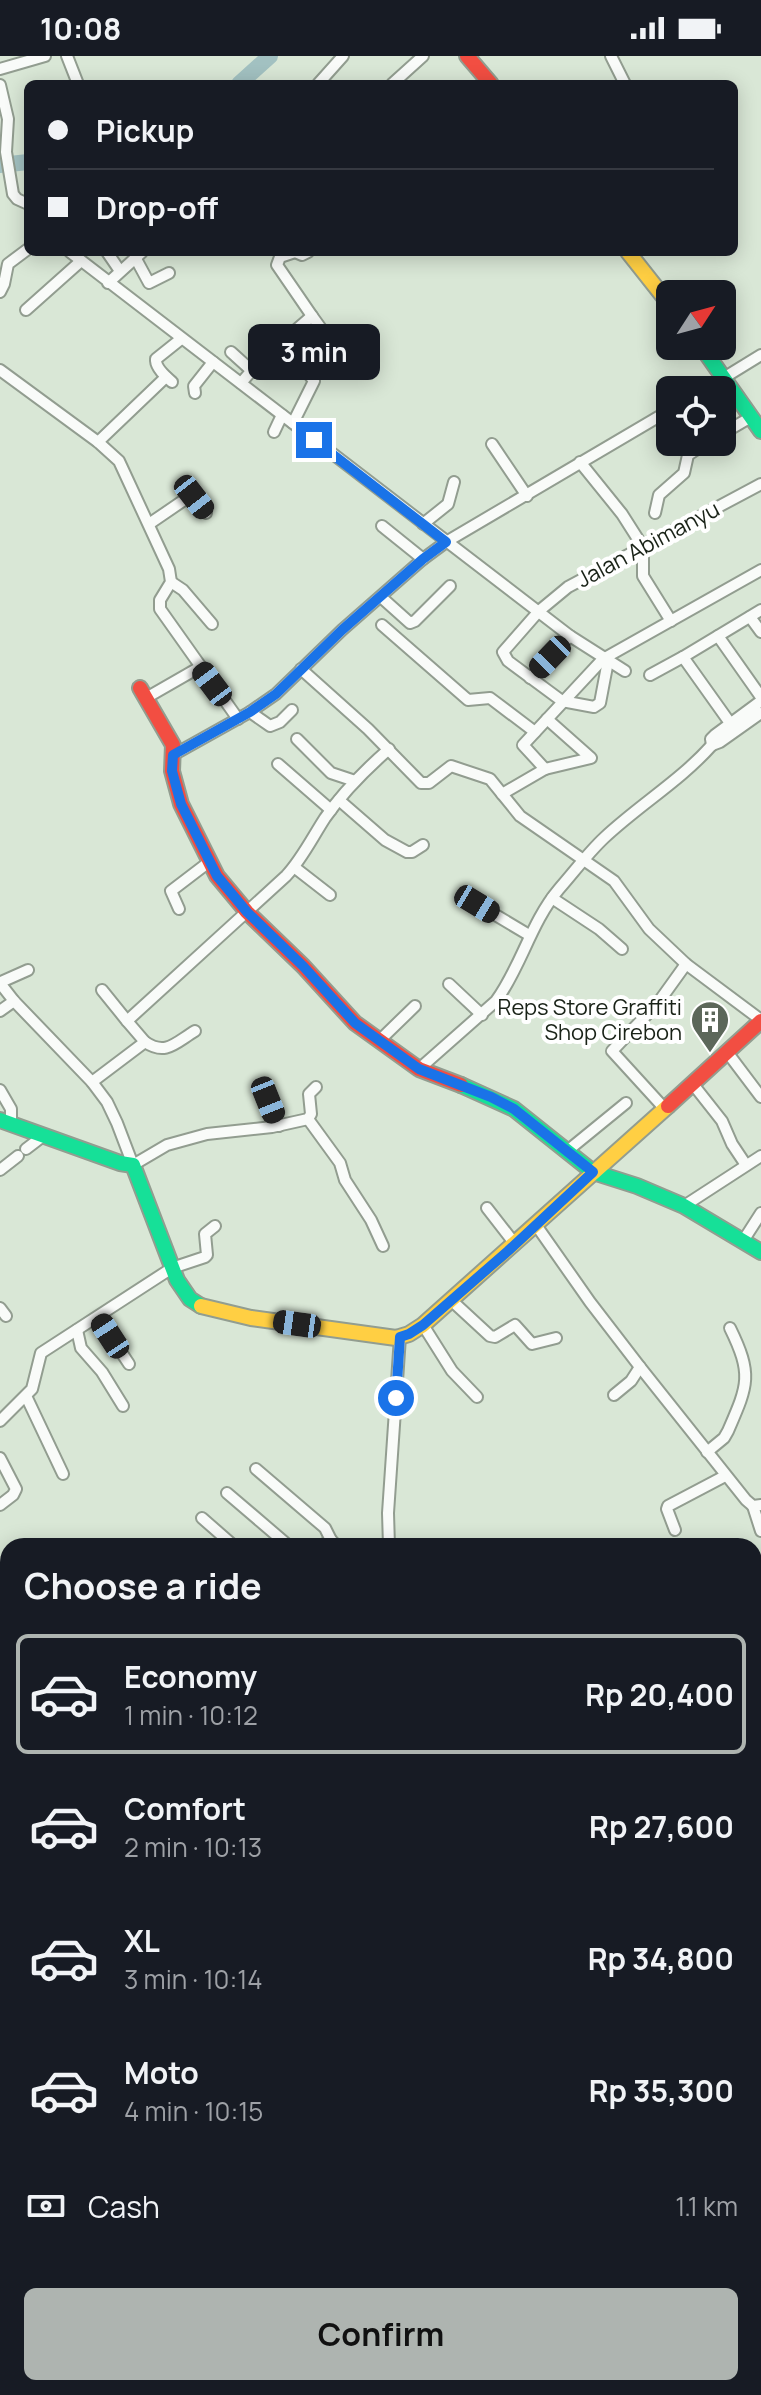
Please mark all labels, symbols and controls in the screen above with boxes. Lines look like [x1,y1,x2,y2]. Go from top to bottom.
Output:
text: 10:08 [40,8,121,49]
text: Pickup [96,110,194,151]
text: Drop-off [96,187,218,228]
north arrow [656,280,736,360]
map controls [656,280,736,456]
callout: 3 min [248,324,380,380]
text: 3 min [280,334,348,370]
button: locate [656,376,736,456]
route end [296,422,332,458]
car [170,471,218,523]
street label: Jalan Abimanyu [571,494,725,594]
car [525,631,575,683]
car [188,658,236,710]
car [450,881,504,927]
place label: Reps Store Graffiti Shop Cirebon [498,992,682,1047]
building icon: Reps Store Graffiti Shop Cirebon [689,999,731,1054]
car [248,1073,288,1127]
car [87,1309,133,1363]
car [272,1309,322,1339]
route start [378,1380,414,1416]
text: Choose a ride [24,1561,262,1610]
text: Economy [124,1656,257,1697]
icon: car [28,1658,100,1730]
text: Rp 20,400 [585,1674,734,1715]
text: 1 min · 10:12 [124,1697,258,1733]
text: Comfort [124,1788,246,1829]
icon: car [28,1790,100,1862]
text: Rp 27,600 [589,1806,734,1847]
text: 2 min · 10:13 [124,1829,262,1865]
text: XL [124,1920,160,1961]
icon: car [28,1922,100,1994]
text: Rp 34,800 [588,1938,734,1979]
text: 3 min · 10:14 [124,1961,263,1997]
text: Moto [124,2052,199,2093]
icon: car [28,2054,100,2126]
text: Rp 35,300 [589,2070,734,2111]
text: 4 min · 10:15 [124,2093,263,2129]
icon: cash [24,2184,68,2228]
text: Cash [88,2186,160,2227]
text: 1.1 km [675,2188,738,2224]
button: Confirm [24,2288,738,2380]

